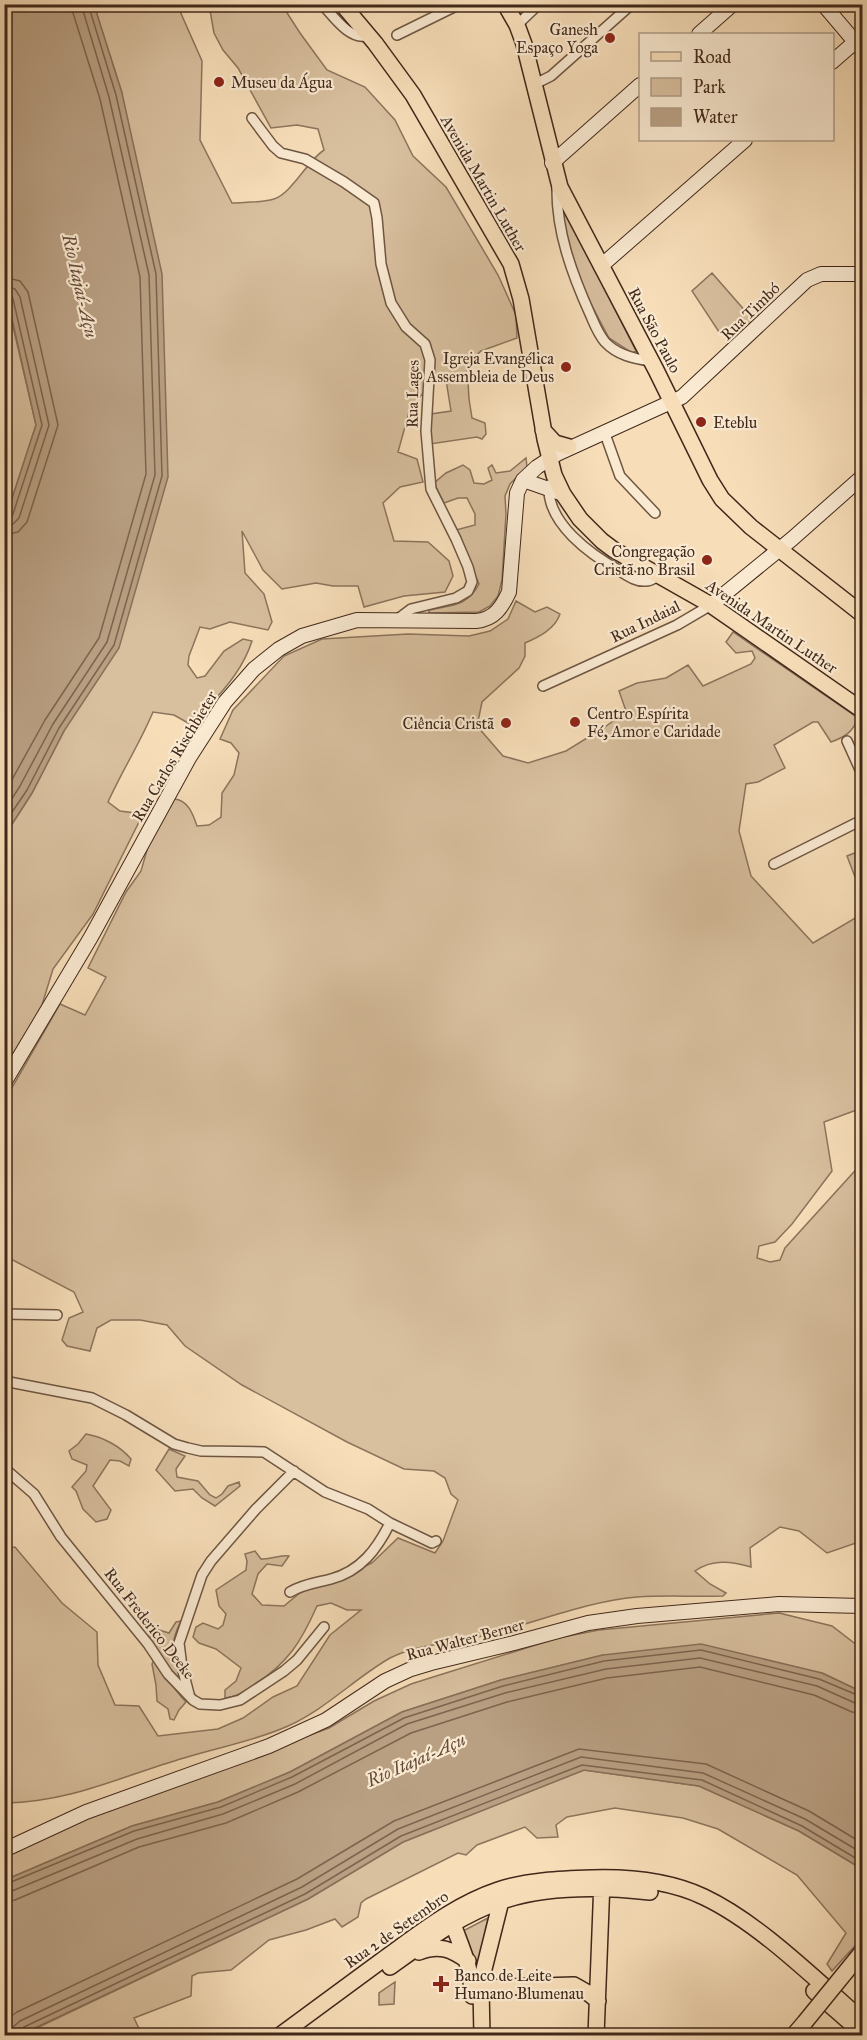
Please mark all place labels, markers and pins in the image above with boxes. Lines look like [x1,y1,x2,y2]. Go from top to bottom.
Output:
place label: Ganesh Espaço Yoga [516,20,598,58]
marker: Ganesh Espaço Yoga [603,31,617,45]
place label: Museu da Água [231,72,332,93]
marker: Museu da Água [212,75,226,89]
place label: Igreja Evangélica Assembleia de Deus [426,349,554,386]
marker: Igreja Evangélica Assembleia de Deus [559,360,573,374]
place label: Eteblu [713,413,758,432]
marker: Eteblu [694,415,708,429]
place label: Congregação Cristã no Brasil [594,542,696,579]
marker: Congregação Cristã no Brasil [700,553,714,567]
place label: Centro Espírita Fé, Amor e Caridade [587,704,721,741]
place label: Ciência Cristã [403,714,494,733]
marker: Centro Espírita Fé, Amor e Caridade [568,715,582,729]
marker: Ciência Cristã [499,716,513,730]
place label: Banco de Leite Humano Blumenau [454,1966,585,2003]
marker: Banco de Leite Humano Blumenau [432,1975,450,1993]

